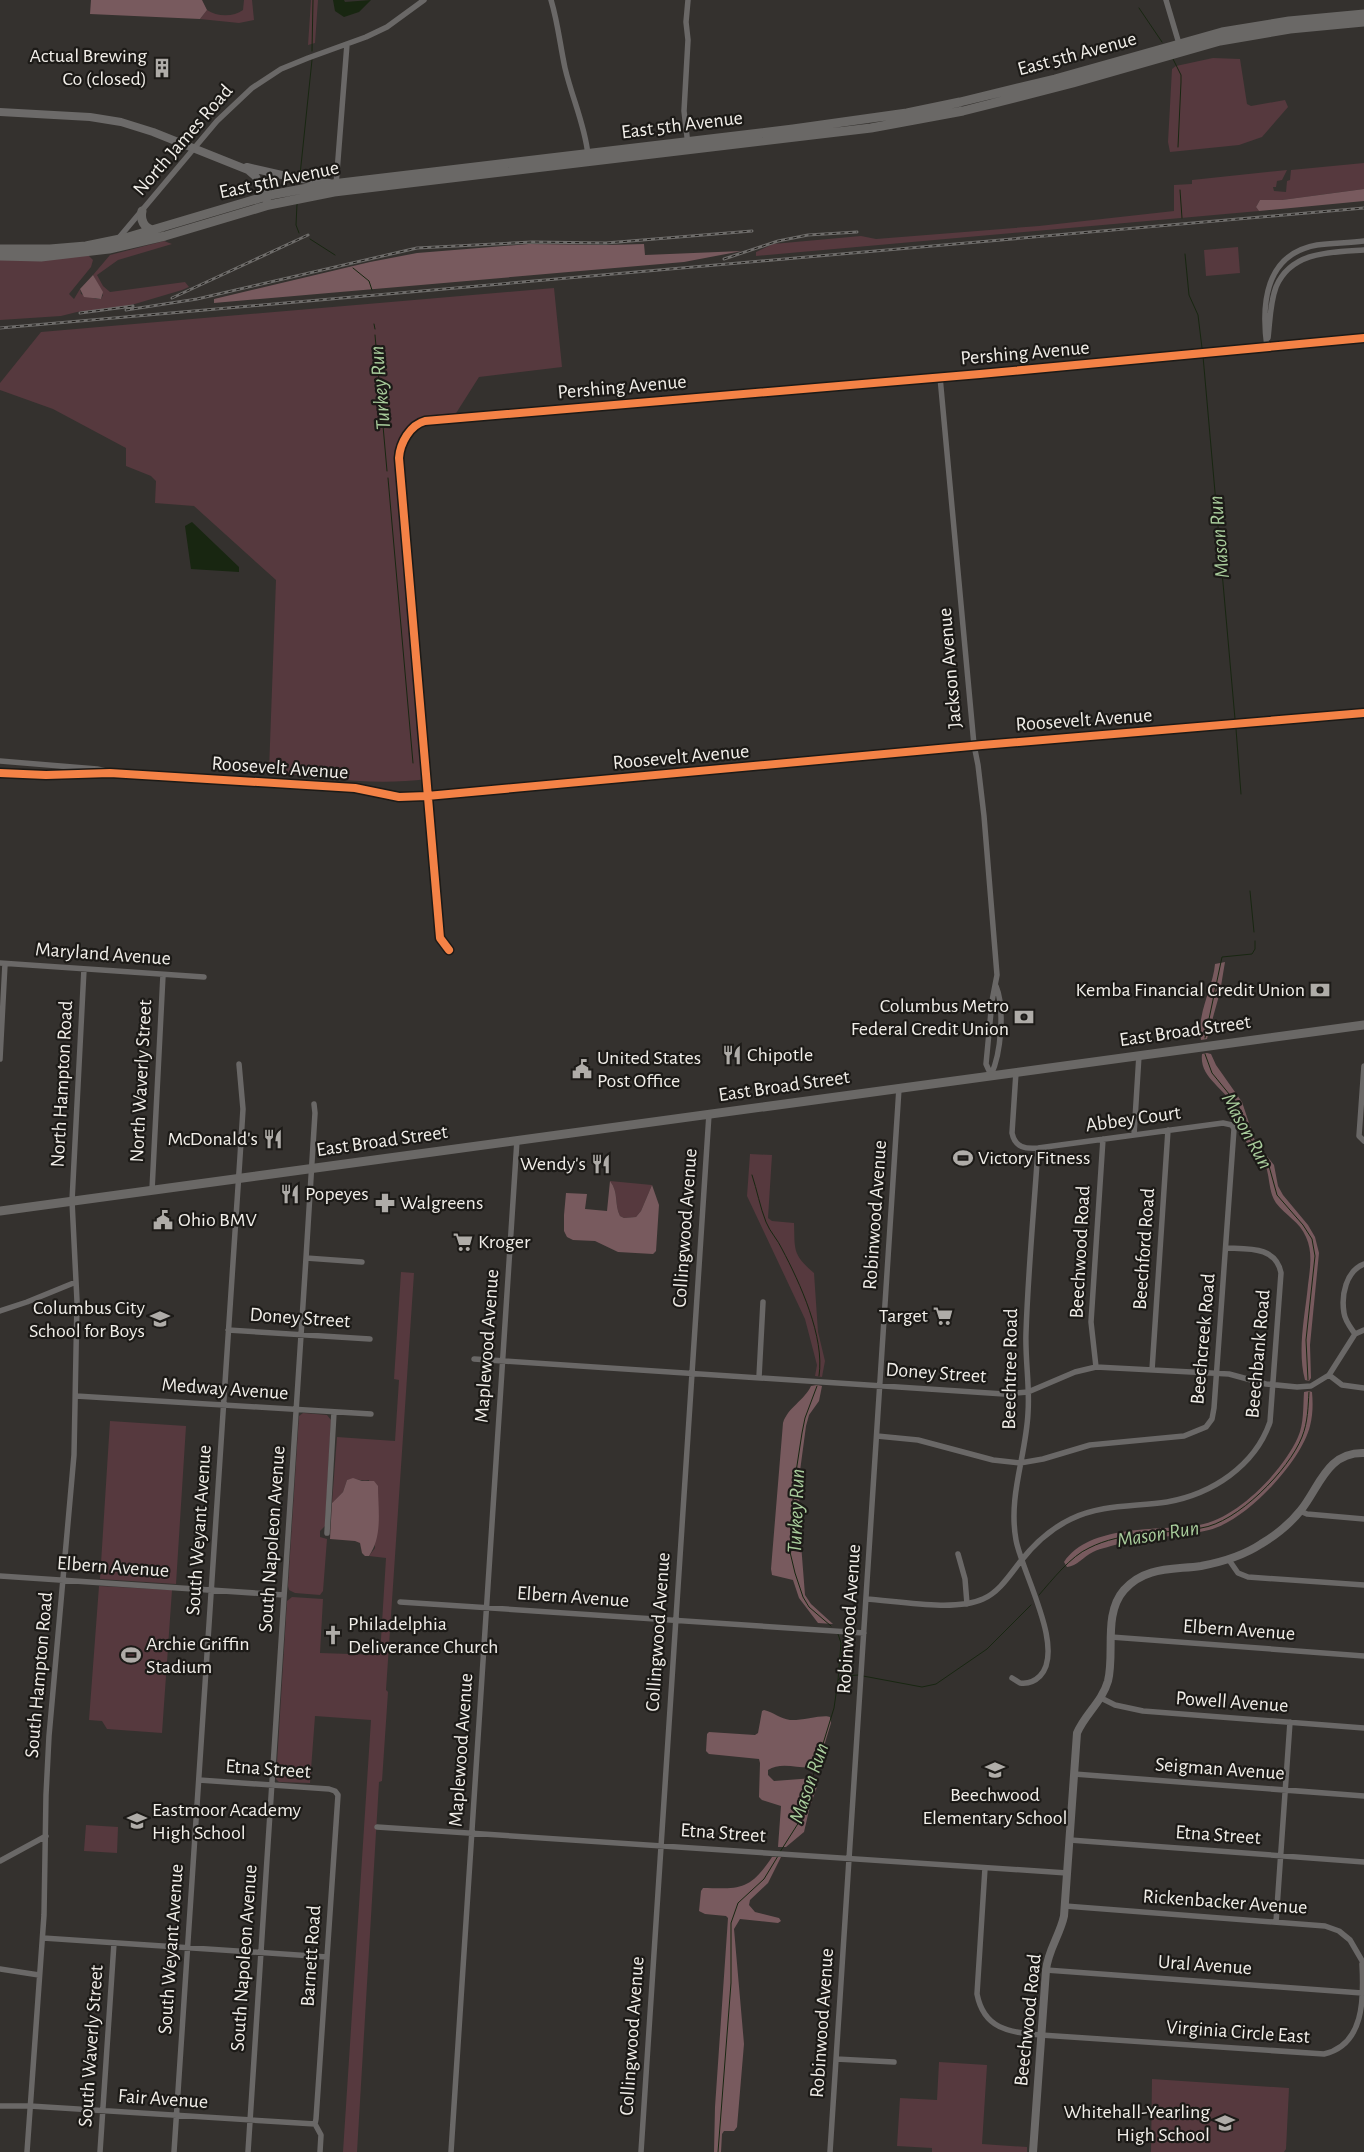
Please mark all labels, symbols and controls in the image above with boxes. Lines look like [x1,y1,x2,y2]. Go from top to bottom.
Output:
street label: East 5th Avenue [1015,29,1139,79]
place label: Actual Brewing Co (closed) [29,46,147,89]
building icon: Actual Brewing Co (closed) [151,57,173,79]
street label: North James Road [130,81,236,199]
street label: East 5th Avenue [620,108,744,142]
street label: East 5th Avenue [217,158,341,202]
street label: Pershing Avenue [960,337,1090,369]
water label: Turkey Run [366,345,394,431]
street label: Pershing Avenue [557,371,687,403]
water label: Mason Run [1205,495,1233,579]
street label: Jackson Avenue [935,607,965,729]
street label: Roosevelt Avenue [1015,705,1153,735]
street label: Roosevelt Avenue [612,741,750,773]
street label: Roosevelt Avenue [211,753,349,783]
street label: Maryland Avenue [34,939,172,969]
bank icon: Kemba Financial Credit Union [1309,979,1331,1001]
place label: Kemba Financial Credit Union [1076,980,1305,1000]
place label: Columbus Metro Federal Credit Union [851,996,1009,1039]
street label: North Waverly Street [127,999,155,1163]
street label: North Hampton Road [48,1000,76,1168]
bank icon: Columbus Metro Federal Credit Union [1013,1006,1035,1028]
street label: East Broad Street [1118,1012,1253,1050]
restaurant icon: Chipotle [721,1044,743,1066]
place label: Chipotle [747,1045,813,1065]
place label: United States Post Office [597,1048,701,1091]
public building icon: United States Post Office [571,1058,593,1080]
street label: East Broad Street [717,1067,852,1105]
water label: Mason Run [1218,1090,1276,1172]
street label: Abbey Court [1084,1102,1182,1136]
street label: East Broad Street [315,1122,450,1160]
restaurant icon: McDonald's [262,1128,284,1150]
place label: McDonald's [167,1129,258,1149]
street label: Robinwood Avenue [860,1139,890,1291]
sports icon: Victory Fitness [952,1147,974,1169]
street label: Collingwood Avenue [669,1148,701,1308]
place label: Victory Fitness [978,1148,1090,1168]
restaurant icon: Wendy's [590,1153,612,1175]
place label: Wendy's [520,1154,586,1174]
restaurant icon: Popeyes [279,1183,301,1205]
place label: Popeyes [305,1184,369,1204]
street label: Beechwood Road [1067,1185,1093,1319]
street label: Beechford Road [1130,1187,1158,1311]
pharmacy icon: Walgreens [374,1192,396,1214]
place label: Walgreens [400,1193,483,1213]
public building icon: Ohio BMV [152,1209,174,1231]
place label: Ohio BMV [178,1210,257,1230]
supermarket icon: Kroger [452,1231,474,1253]
place label: Kroger [478,1232,531,1252]
street label: Maplewood Avenue [472,1269,502,1423]
street label: Beechcreek Road [1187,1273,1219,1405]
street label: Beechbank Road [1242,1289,1274,1419]
place label: Columbus City School for Boys [29,1298,145,1341]
street label: Doney Street [249,1305,352,1332]
supermarket icon: Target [932,1305,954,1327]
place label: Target [879,1306,929,1326]
school or university icon: Columbus City School for Boys [149,1308,171,1330]
street label: Beechtree Road [999,1308,1021,1430]
street label: Doney Street [885,1360,988,1387]
street label: Medway Avenue [161,1375,289,1403]
street label: South Weyant Avenue [183,1444,215,1616]
street label: South Napoleon Avenue [255,1445,289,1633]
water label: Turkey Run [784,1468,808,1554]
water label: Mason Run [1115,1517,1201,1551]
street label: Robinwood Avenue [834,1543,864,1695]
street label: Collingwood Avenue [642,1552,674,1712]
street label: Elbern Avenue [56,1553,170,1581]
street label: Elbern Avenue [516,1583,630,1611]
street label: South Hampton Road [22,1591,56,1759]
place label: Philadelphia Deliverance Church [348,1614,498,1657]
street label: Elbern Avenue [1182,1616,1296,1644]
church icon: Philadelphia Deliverance Church [322,1624,344,1646]
place label: Archie Griffin Stadium [146,1634,250,1677]
sports icon: Archie Griffin Stadium [120,1644,142,1666]
street label: Maplewood Avenue [446,1673,476,1827]
street label: Powell Avenue [1175,1688,1289,1716]
water label: Mason Run [786,1740,832,1826]
street label: Seigman Avenue [1155,1754,1285,1784]
street label: Etna Street [225,1756,312,1782]
school or university icon: Beechwood Elementary School [984,1759,1006,1781]
place label: Beechwood Elementary School [923,1785,1068,1828]
place label: Eastmoor Academy High School [152,1800,302,1843]
school or university icon: Eastmoor Academy High School [126,1810,148,1832]
street label: Etna Street [680,1820,767,1846]
street label: Etna Street [1175,1822,1262,1848]
street label: South Weyant Avenue [155,1863,187,2035]
street label: South Napoleon Avenue [227,1864,261,2052]
street label: Rickenbacker Avenue [1142,1886,1308,1918]
street label: Barnett Road [297,1905,325,2007]
street label: Robinwood Avenue [807,1947,837,2099]
street label: Ural Avenue [1157,1952,1253,1978]
street label: Beechwood Road [1011,1953,1045,2087]
street label: Collingwood Avenue [616,1956,648,2116]
street label: South Waverly Street [75,1964,107,2128]
street label: Virginia Circle East [1165,2017,1311,2047]
street label: Fair Avenue [117,2086,209,2112]
place label: Whitehall-Yearling High School [1063,2102,1210,2145]
school or university icon: Whitehall-Yearling High School [1214,2112,1236,2134]

